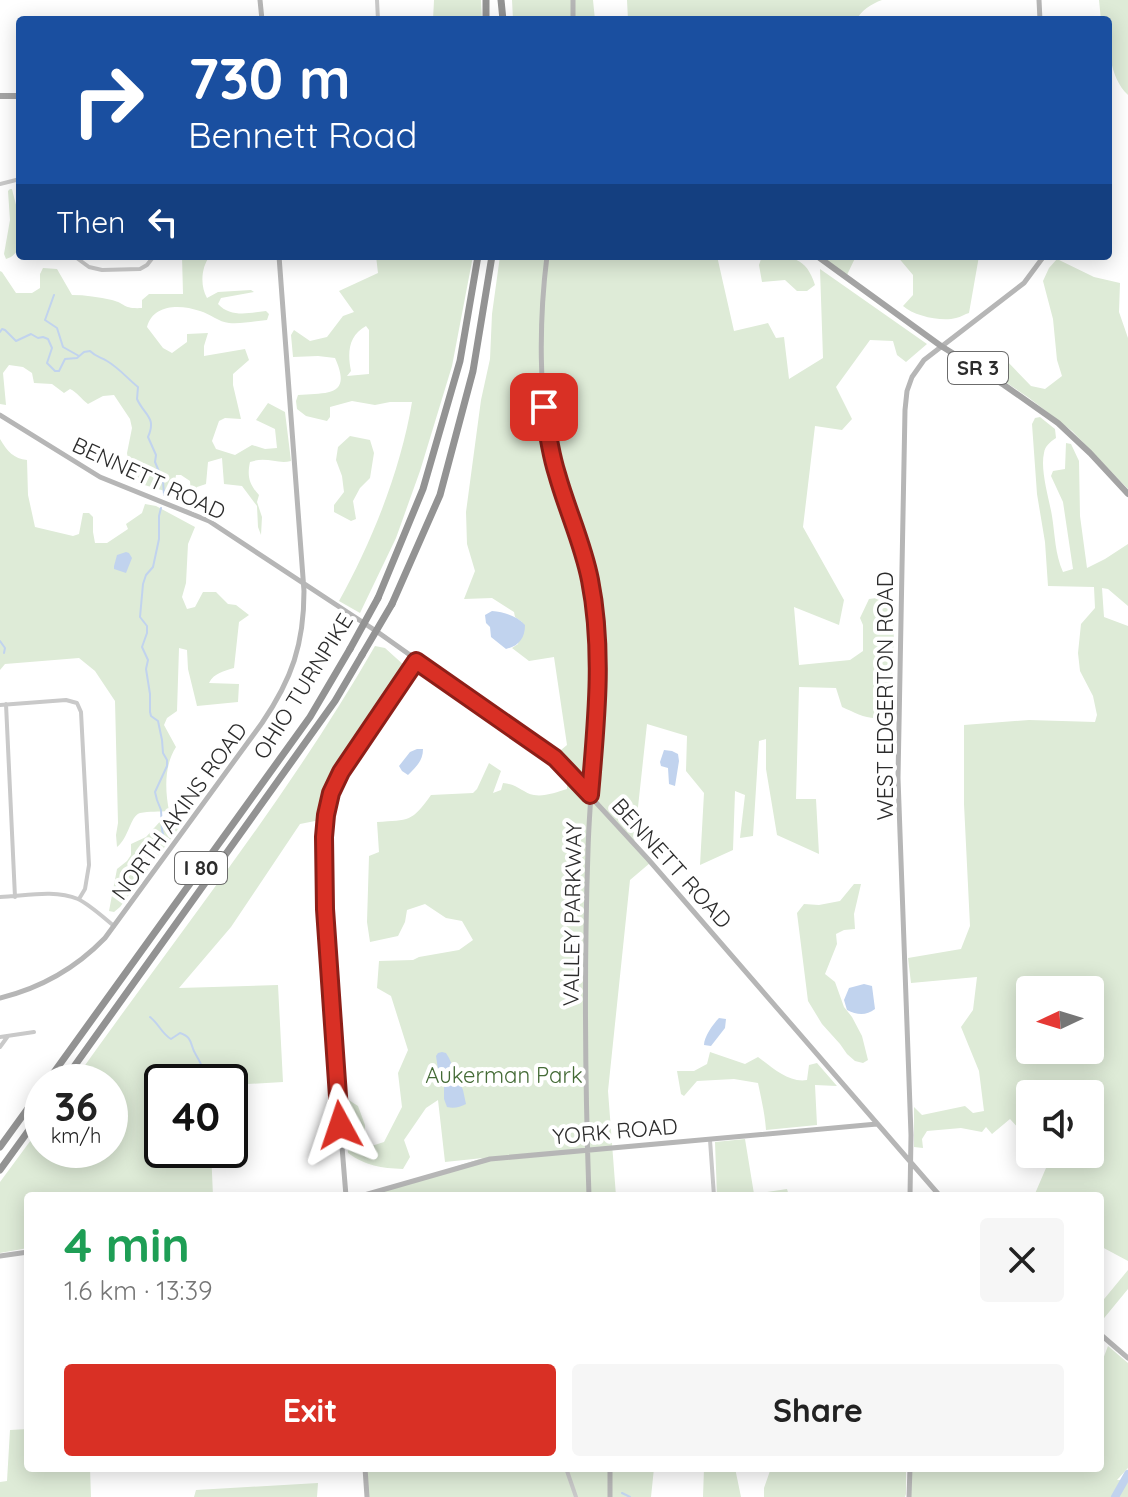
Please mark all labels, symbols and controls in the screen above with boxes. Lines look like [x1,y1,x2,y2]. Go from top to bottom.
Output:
text: 730 m [188,43,351,113]
icon: right [56,48,160,152]
text: Bennett Road [188,112,417,157]
icon: left [141,200,185,244]
text: Then [56,203,125,241]
road number: SR 3 [948,352,1008,384]
pin [510,373,578,441]
icon: arrive [522,385,566,429]
street label: BENNETT ROAD [68,430,230,526]
street label: WEST EDGERTON ROAD [871,572,899,820]
street label: OHIO TURNPIKE [247,608,359,764]
street label: NORTH AKINS ROAD [105,717,253,905]
street label: BENNETT ROAD [606,792,738,934]
street label: VALLEY PARKWAY [556,821,588,1007]
road number: I 80 [175,852,227,884]
north arrow [1016,976,1104,1064]
map controls [1016,976,1104,1168]
park label: Aukerman Park [425,1061,583,1089]
speed limit sign: 40 [144,1064,248,1168]
button: sound [1016,1080,1104,1168]
text: 36 [54,1081,98,1131]
position arrow [298,1083,382,1167]
street label: YORK ROAD [551,1112,679,1150]
text: km/h [51,1123,101,1148]
text: 4 min [64,1214,190,1274]
button: close [980,1218,1064,1302]
text: 1.6 km · 13:39 [64,1274,213,1307]
button: Exit [64,1364,556,1456]
button: Share [572,1364,1064,1456]

